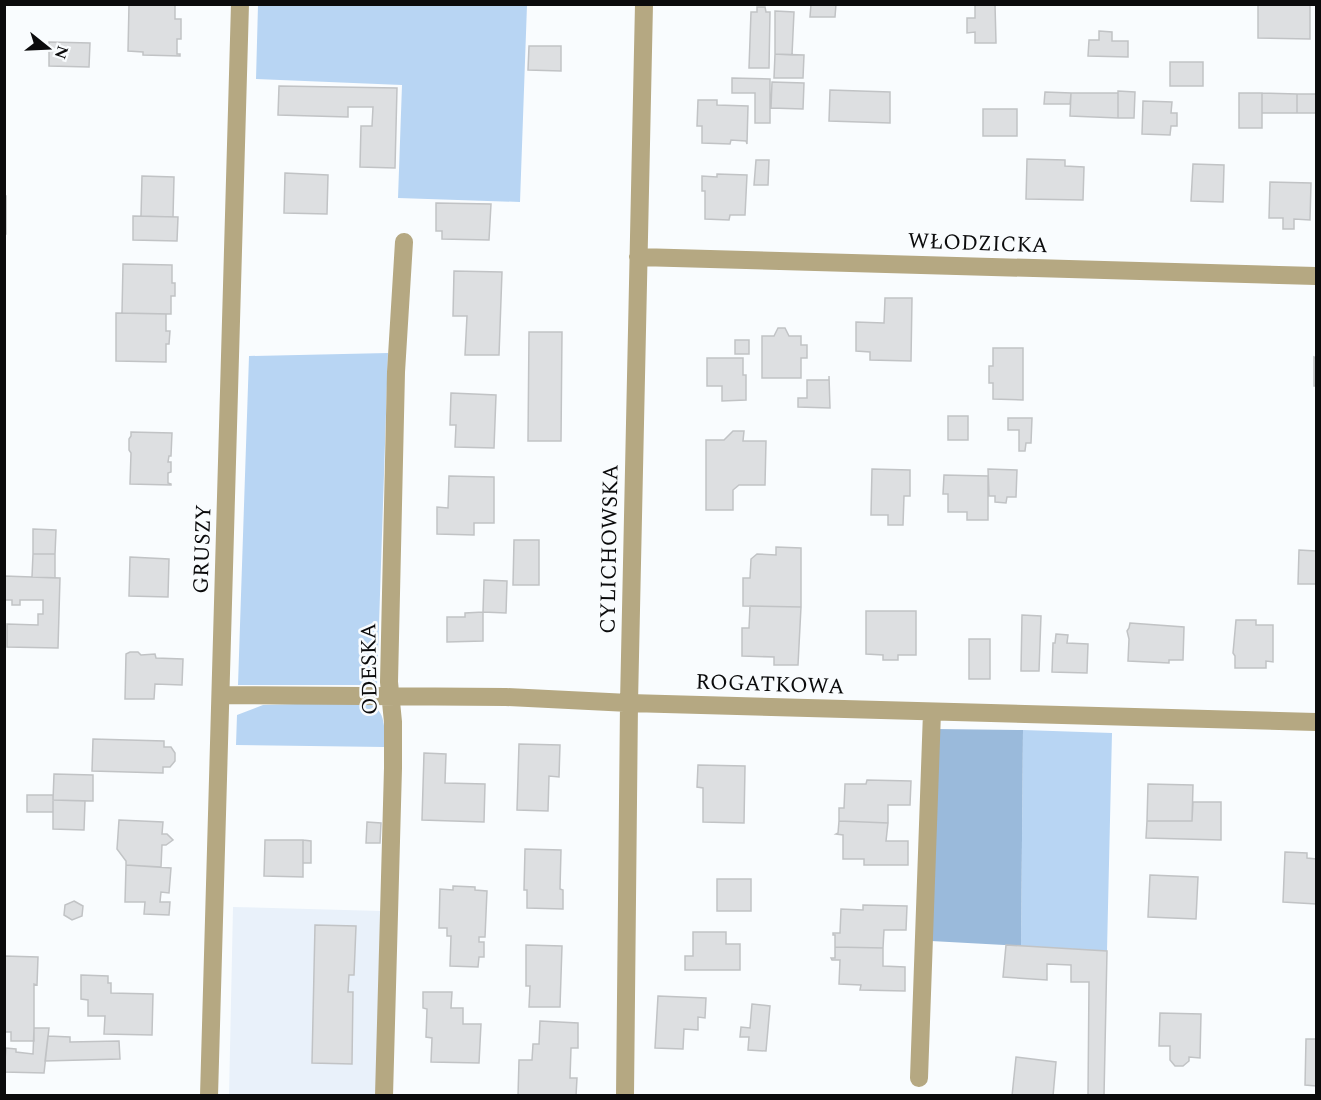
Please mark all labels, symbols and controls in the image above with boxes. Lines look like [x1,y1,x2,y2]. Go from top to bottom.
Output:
north arrow [18,18,78,78]
text: N [48,42,75,62]
street label: WŁODZICKA [907,225,1049,262]
street label: CYLICHOWSKA [592,464,627,634]
street label: GRUSZY [184,503,221,594]
street label: ODESKA [352,622,387,716]
street label: ROGATKOWA [695,665,845,704]

